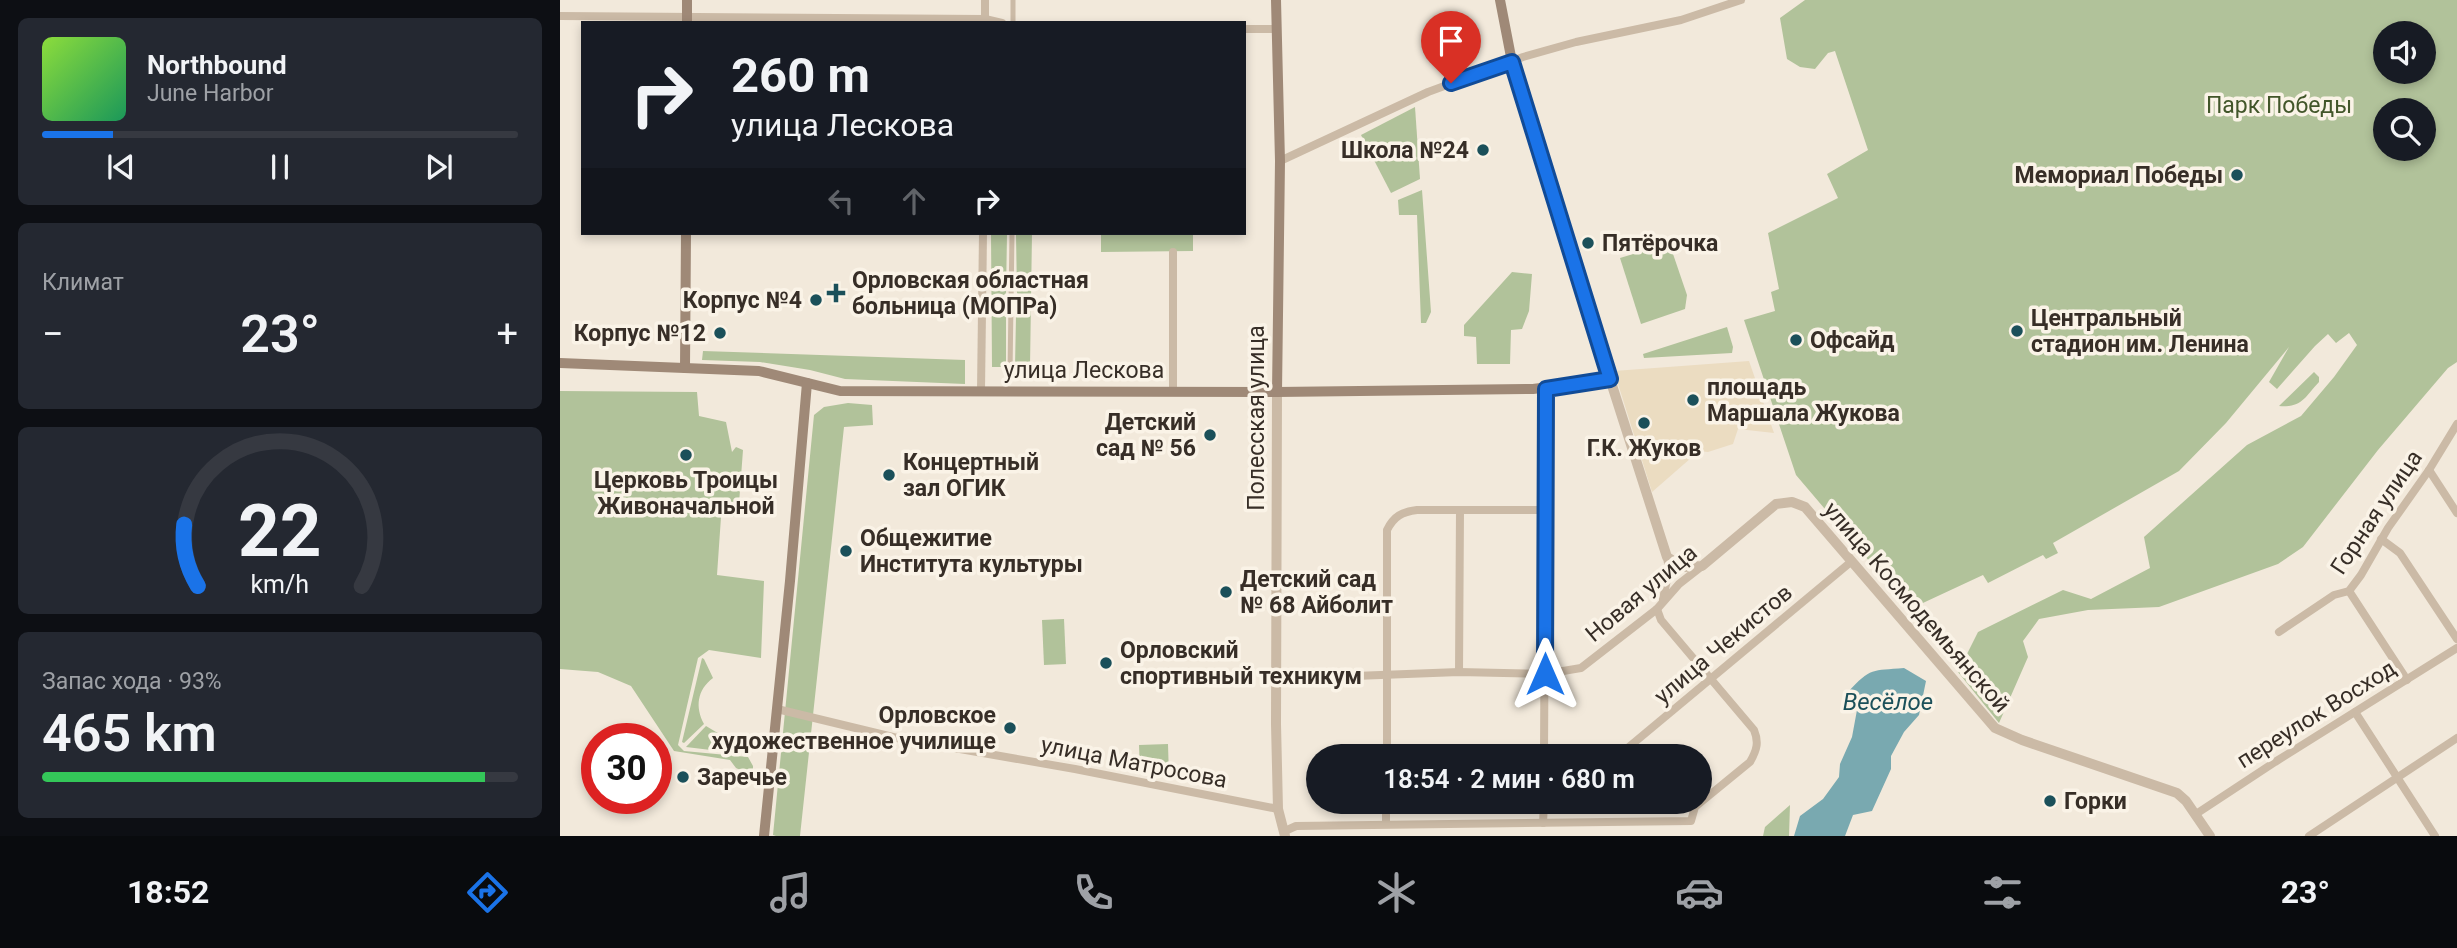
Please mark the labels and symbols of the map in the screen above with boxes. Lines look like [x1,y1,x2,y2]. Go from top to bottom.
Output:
pin [1421,11,1481,83]
park label: Парк Победы [2206,92,2352,119]
place label: Школа №24 [1341,137,1469,164]
marker: Школа №24 [1475,142,1491,158]
place label: Мемориал Победы [2015,162,2223,189]
marker: Мемориал Победы [2229,167,2245,183]
place label: Пятёрочка [1602,230,1718,257]
marker: Пятёрочка [1580,235,1596,251]
place label: Орловская областная больница (МОПРа) [852,267,1089,320]
marker: Орловская областная больница (МОПРа) [826,283,846,303]
place label: Корпус №4 [683,287,802,314]
marker: Корпус №4 [808,292,824,308]
place label: Центральный стадион им. Ленина [2031,305,2249,358]
place label: Корпус №12 [574,320,706,347]
marker: Центральный стадион им. Ленина [2009,323,2025,339]
marker: Корпус №12 [712,325,728,341]
street label: Полесская улица [1243,325,1270,511]
place label: Офсайд [1810,327,1895,354]
marker: Офсайд [1788,332,1804,348]
street label: улица Лескова [1004,357,1164,384]
place label: площадь Маршала Жукова [1707,374,1900,427]
marker: площадь Маршала Жукова [1685,392,1701,408]
place label: Детский сад № 56 [1096,409,1196,462]
marker: Г.К. Жуков [1636,415,1652,431]
marker: Детский сад № 56 [1202,427,1218,443]
place label: Г.К. Жуков [1587,435,1701,462]
street label: Горная улица [2325,445,2428,579]
marker: Церковь Троицы Живоначальной [678,447,694,463]
place label: Концертный зал ОГИК [903,449,1039,502]
place label: Церковь Троицы Живоначальной [594,467,778,520]
marker: Концертный зал ОГИК [881,467,897,483]
street label: улица Космодемьянской [1818,497,2015,718]
place label: Общежитие Института культуры [860,525,1083,578]
street label: Новая улица [1580,539,1702,648]
marker: Общежитие Института культуры [838,543,854,559]
place label: Детский сад № 68 Айболит [1240,566,1393,619]
street label: улица Чекистов [1649,579,1798,710]
marker: Детский сад № 68 Айболит [1218,584,1234,600]
place label: Орловский спортивный техникум [1120,637,1362,690]
position arrow [1508,637,1582,711]
marker: Орловский спортивный техникум [1098,655,1114,671]
street label: переулок Восход [2232,655,2401,774]
water label: Весёлое [1843,688,1933,716]
place label: Орловское художественное училище [711,702,996,755]
marker: Орловское художественное училище [1002,720,1018,736]
speed limit sign: 30 [581,723,672,814]
street label: улица Матросова [1038,731,1229,794]
place label: Заречье [697,764,787,791]
marker: Заречье [675,769,691,785]
place label: Горки [2064,788,2127,815]
marker: Горки [2042,793,2058,809]

